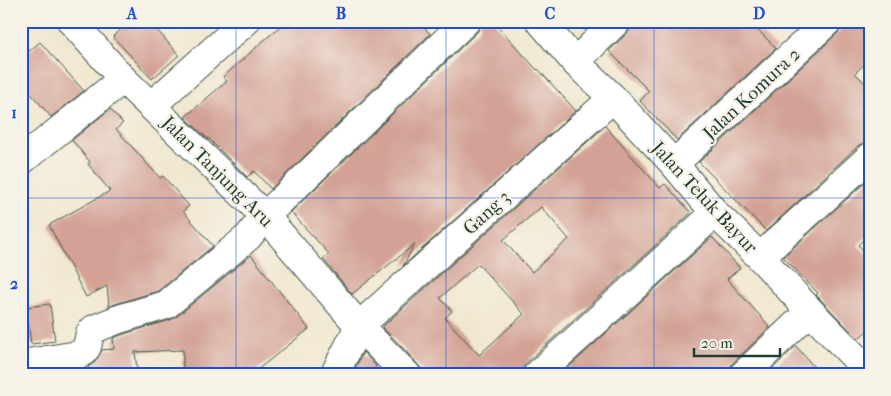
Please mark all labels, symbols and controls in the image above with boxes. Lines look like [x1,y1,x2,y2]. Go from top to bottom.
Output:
text: A [126,4,138,23]
text: B [336,4,346,23]
text: C [545,4,556,23]
text: D [753,4,765,23]
street label: Jalan Komura 2 [697,43,805,146]
text: 1 [11,103,17,122]
street label: Jalan Tanjung Aru [156,110,277,232]
street label: Jalan Teluk Bayur [646,136,762,259]
street label: Gang 3 [459,186,515,239]
text: 2 [10,274,18,293]
scale bar [694,326,780,358]
text: 20 m [701,334,733,352]

